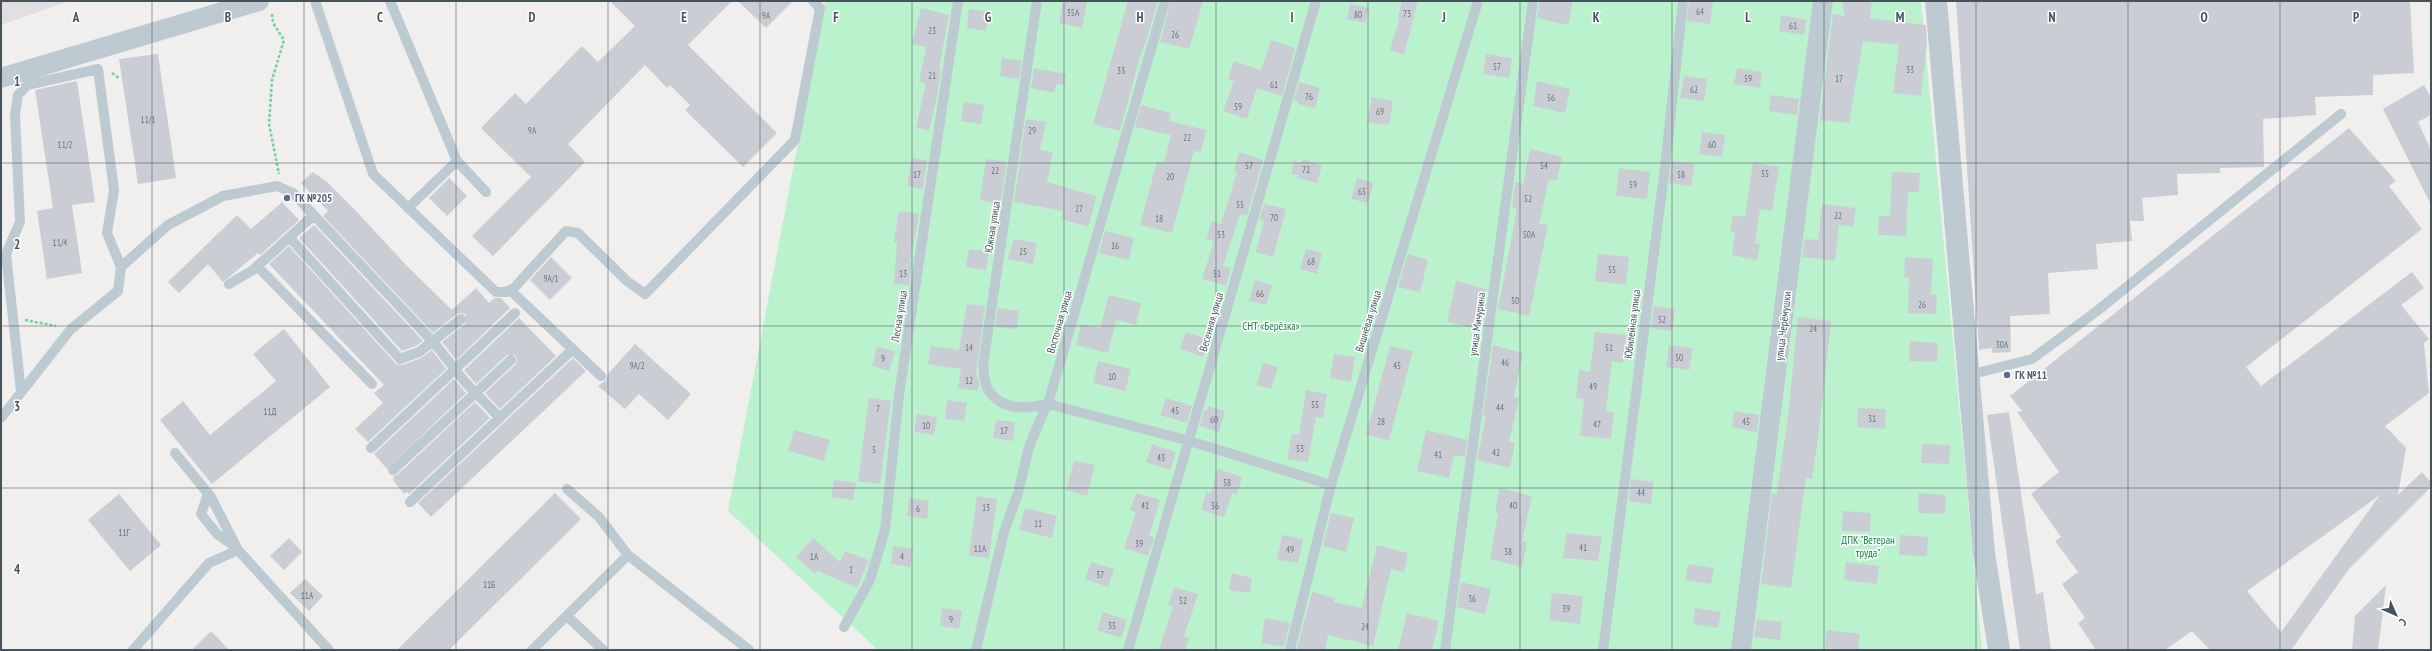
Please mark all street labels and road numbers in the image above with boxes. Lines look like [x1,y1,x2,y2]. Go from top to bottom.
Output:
street label: Южная улица [981,200,1003,254]
street label: Вишнёвая улица [1352,288,1384,354]
street label: Лесная улица [888,289,910,344]
street label: Восточная улица [1043,289,1075,355]
street label: Юбилейная улица [1621,289,1643,359]
street label: улица Черёмушки [1772,290,1794,361]
street label: Весенняя улица [1196,291,1226,353]
street label: улица Мичурина [1466,291,1488,357]

